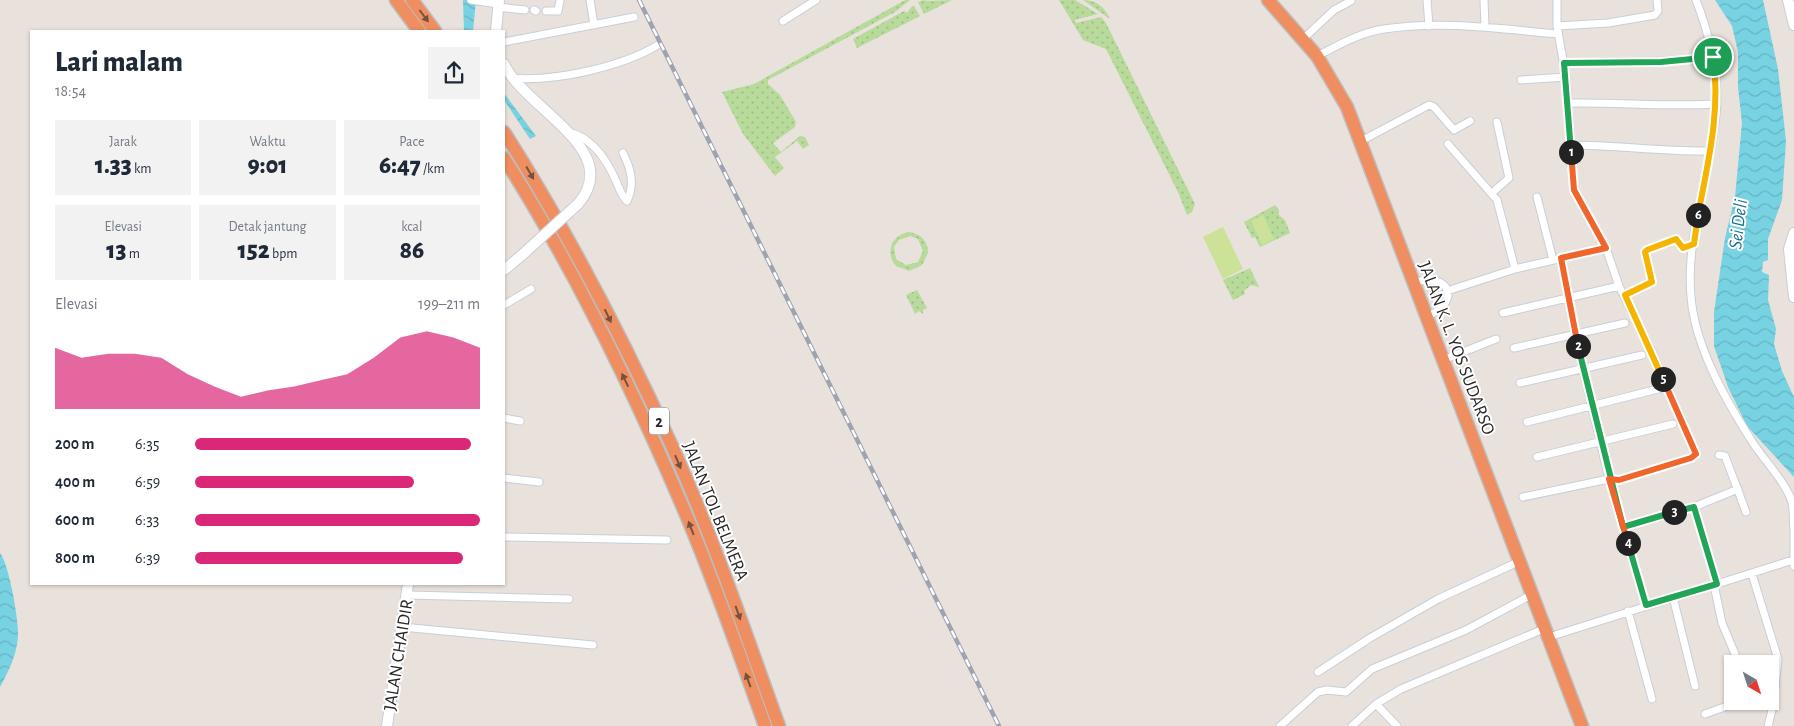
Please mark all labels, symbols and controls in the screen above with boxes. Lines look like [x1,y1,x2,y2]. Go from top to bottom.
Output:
one-way arrow [418,9,429,22]
pin [1692,36,1734,78]
icon: arrive [1699,43,1727,71]
button: share [428,47,480,99]
text: Lari malam [55,49,183,77]
text: 18:54 [55,83,86,99]
text: Jarak [109,135,137,149]
text: Waktu [249,135,286,149]
text: Pace [399,135,424,149]
pin: 1 [1558,140,1584,164]
text: 1 [1569,145,1574,159]
text: 1.33 [95,153,132,178]
text: 9:01 [247,153,288,178]
text: 6:47 [379,153,421,178]
text: km [132,162,152,176]
text: /km [421,162,445,176]
one-way arrow [525,167,534,180]
water label: Sei Deli [1726,198,1751,250]
pin: 6 [1686,202,1710,228]
text: 6 [1695,208,1702,222]
text: Elevasi [104,220,142,234]
text: Detak jantung [229,220,306,234]
text: kcal [401,220,422,234]
text: 13 [106,238,127,263]
text: 152 [238,238,270,263]
text: 86 [399,238,424,263]
text: m [127,247,140,261]
text: bpm [270,247,297,261]
street label: JALAN K. L. YOS SUDARSO [1415,259,1497,437]
text: Elevasi [55,296,98,312]
text: 199–211 m [418,296,480,312]
one-way arrow [604,309,612,323]
pin: 2 [1566,334,1590,358]
text: 2 [1575,339,1582,353]
pin: 5 [1650,366,1676,392]
text: 5 [1660,372,1667,386]
one-way arrow [621,373,629,387]
road number: 2 [649,408,669,434]
text: 200 m [55,436,95,452]
text: 6:35 [135,436,159,452]
street label: JALAN TOL BELMERA [679,439,751,584]
one-way arrow [675,455,683,469]
text: 400 m [55,474,95,490]
text: 6:59 [135,474,160,490]
pin: 3 [1662,500,1686,524]
text: 3 [1671,505,1678,519]
text: 600 m [55,512,95,528]
text: 6:33 [135,512,159,528]
one-way arrow [687,520,695,535]
pin: 4 [1616,530,1640,556]
text: 4 [1625,536,1632,550]
text: 800 m [55,550,95,566]
text: 6:39 [135,550,160,566]
street label: JALAN CHAIDIR [381,598,417,712]
one-way arrow [735,606,742,621]
north arrow [1724,655,1779,710]
map controls [1724,655,1779,710]
one-way arrow [744,672,752,687]

